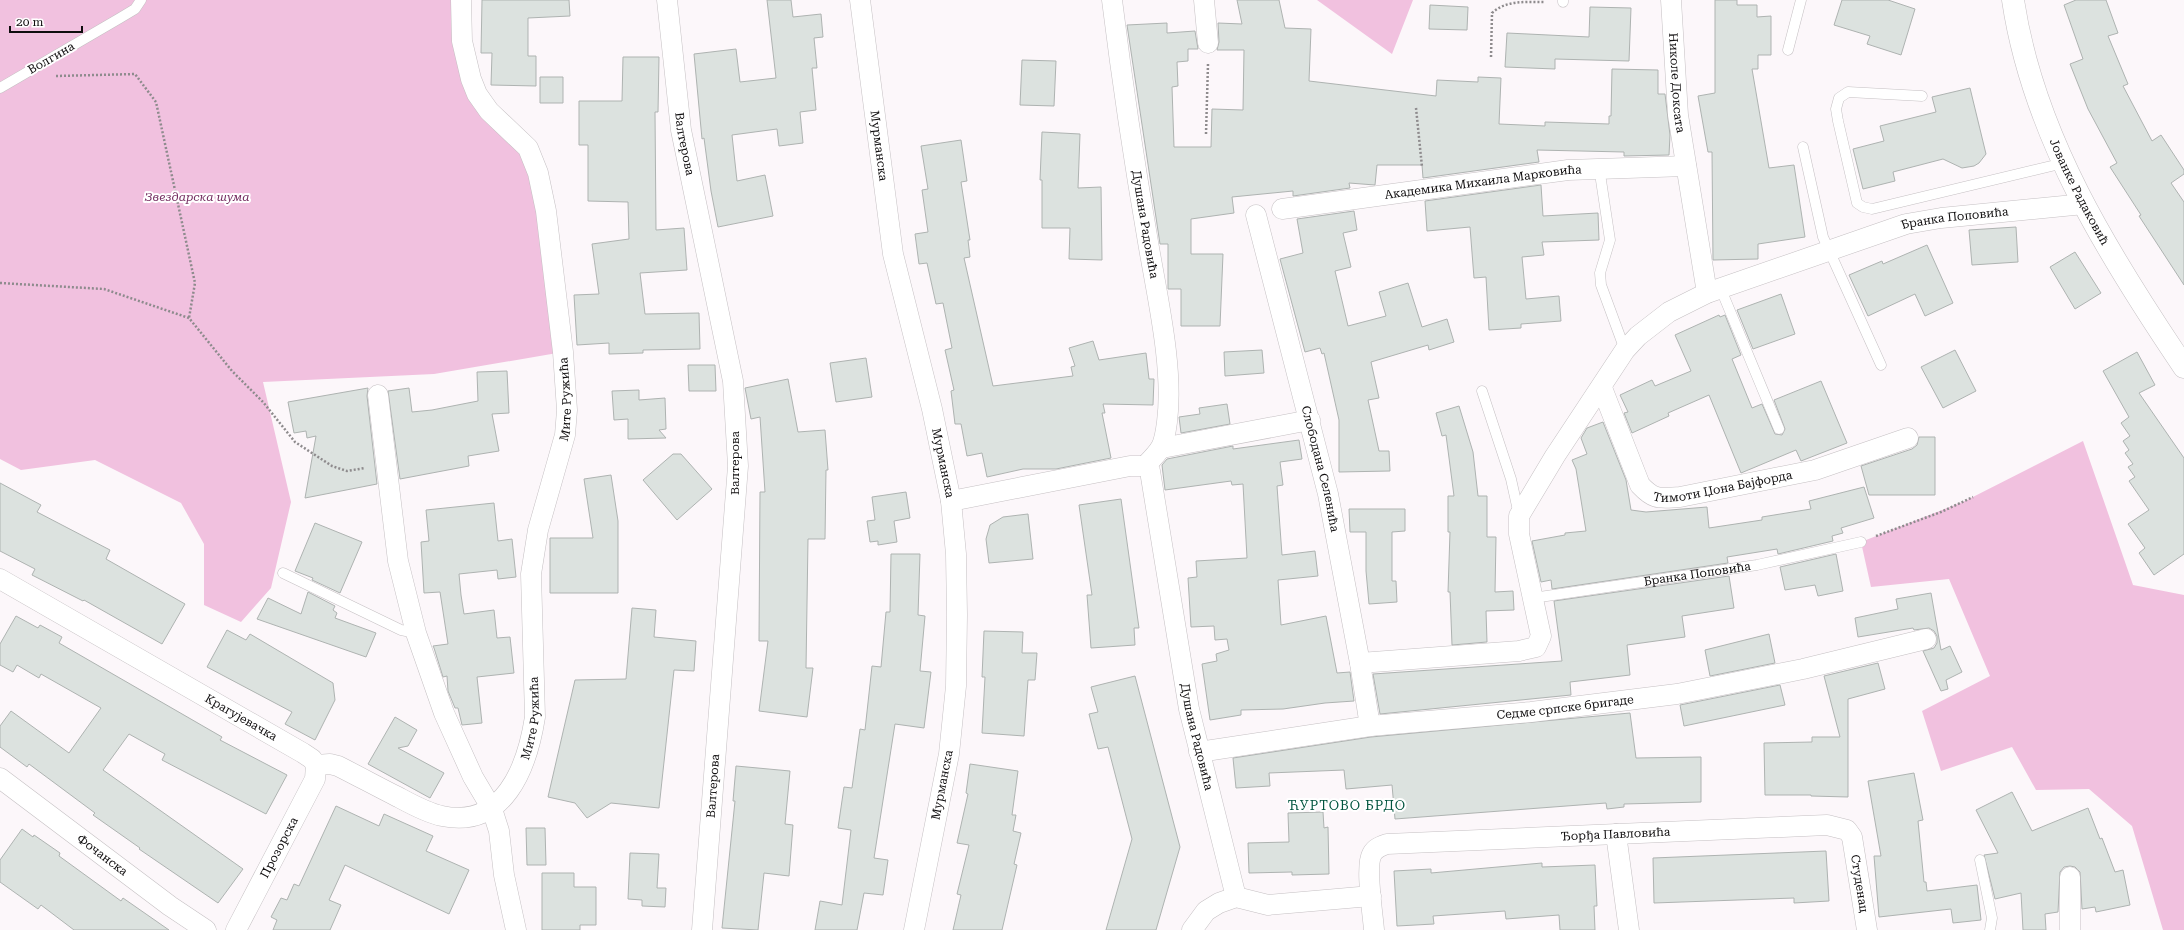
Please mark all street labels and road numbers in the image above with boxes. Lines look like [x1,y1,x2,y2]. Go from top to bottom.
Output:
street label: Николе Доксата [1666,32,1688,134]
street label: Волгина [25,39,77,77]
street label: Мурманска [867,110,891,182]
street label: Валтерова [672,112,697,177]
street label: Јованке Радаковић [2047,137,2112,248]
street label: Академика Михаила Марковића [1384,163,1582,202]
street label: Душана Радовића [1129,169,1161,280]
street label: Бранка Поповића [1899,204,2010,232]
street label: Мите Ружића [556,356,574,443]
street label: Слободана Селенића [1299,404,1342,534]
street label: Мурманска [929,427,957,500]
street label: Валтерова [728,430,742,495]
street label: Тимоти Џона Бајфорда [1651,468,1794,505]
street label: Бранка Поповића [1643,559,1752,589]
street label: Мите Ружића [518,676,542,762]
street label: Душана Радовића [1178,682,1216,792]
street label: Крагујевачка [203,691,280,744]
street label: Седме српске бригаде [1496,692,1635,722]
street label: Мурманска [928,748,956,821]
street label: Валтерова [704,753,722,818]
street label: Прозорска [257,814,301,881]
street label: Ђорђа Павловића [1561,825,1671,843]
street label: Фочанска [74,831,131,879]
street label: Студенац [1848,854,1871,914]

